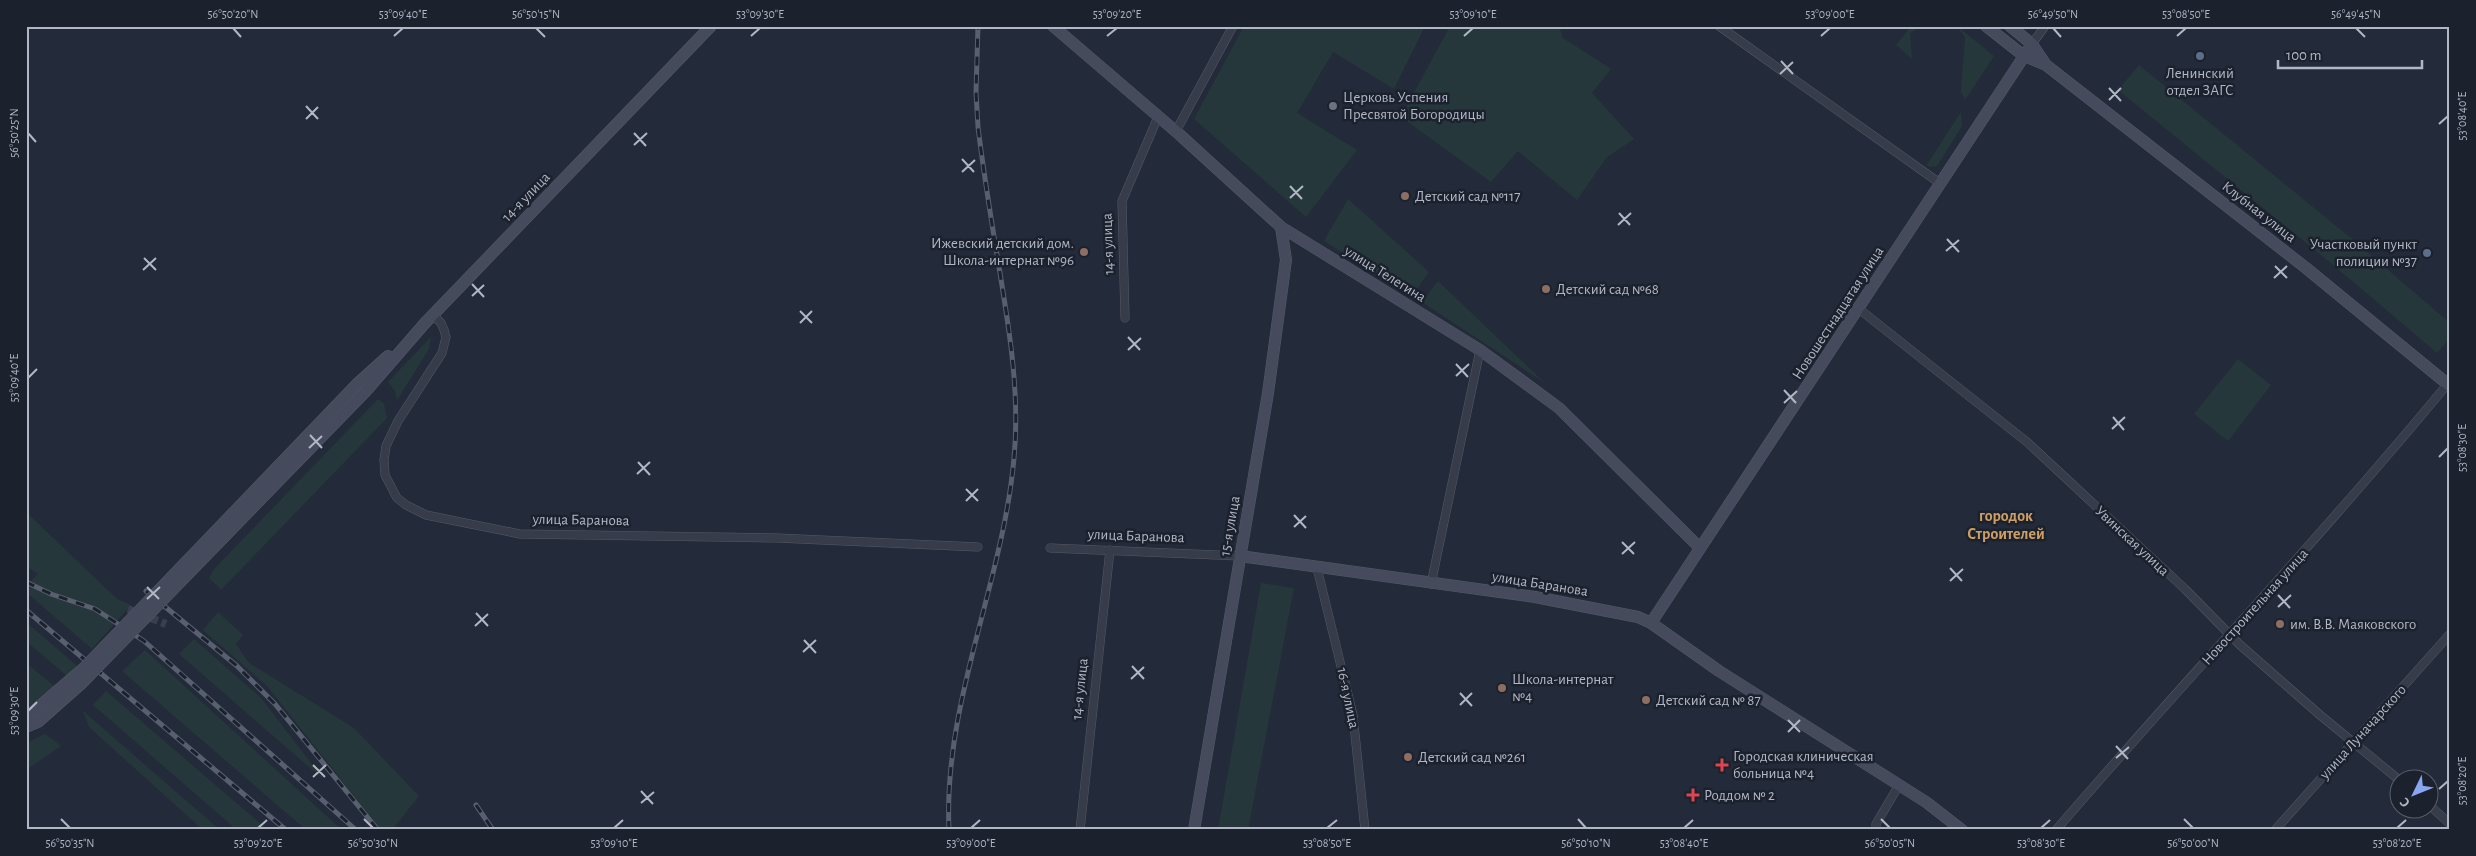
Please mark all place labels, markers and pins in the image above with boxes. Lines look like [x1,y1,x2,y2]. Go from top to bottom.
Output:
marker: Ленинский отдел ЗАГС [2194,50,2206,62]
place label: Ленинский отдел ЗАГС [2166,66,2234,98]
place label: Церковь Успения Пресвятой Богородицы [1343,90,1485,122]
marker: Церковь Успения Пресвятой Богородицы [1327,100,1339,112]
place label: Детский сад №117 [1415,189,1520,204]
marker: Детский сад №117 [1399,190,1411,202]
place label: Ижевский детский дом. Школа-интернат №96 [931,236,1074,268]
place label: Участковый пункт полиции №37 [2310,237,2418,269]
marker: Ижевский детский дом. Школа-интернат №96 [1078,246,1090,258]
marker: Участковый пункт полиции №37 [2421,247,2433,259]
place label: Детский сад №68 [1556,282,1659,297]
marker: Детский сад №68 [1540,283,1552,295]
place label: им. В.В. Маяковского [2290,617,2416,632]
marker: им. В.В. Маяковского [2274,618,2286,630]
place label: Школа-интернат №4 [1512,672,1614,704]
marker: Школа-интернат №4 [1496,682,1508,694]
place label: Детский сад № 87 [1656,693,1761,708]
marker: Детский сад № 87 [1640,694,1652,706]
place label: Городская клиническая больница №4 [1733,749,1874,781]
place label: Детский сад №261 [1418,750,1526,765]
marker: Детский сад №261 [1402,751,1414,763]
marker: Городская клиническая больница №4 [1715,758,1729,772]
marker: Роддом № 2 [1686,788,1700,802]
place label: Роддом № 2 [1704,788,1775,803]

